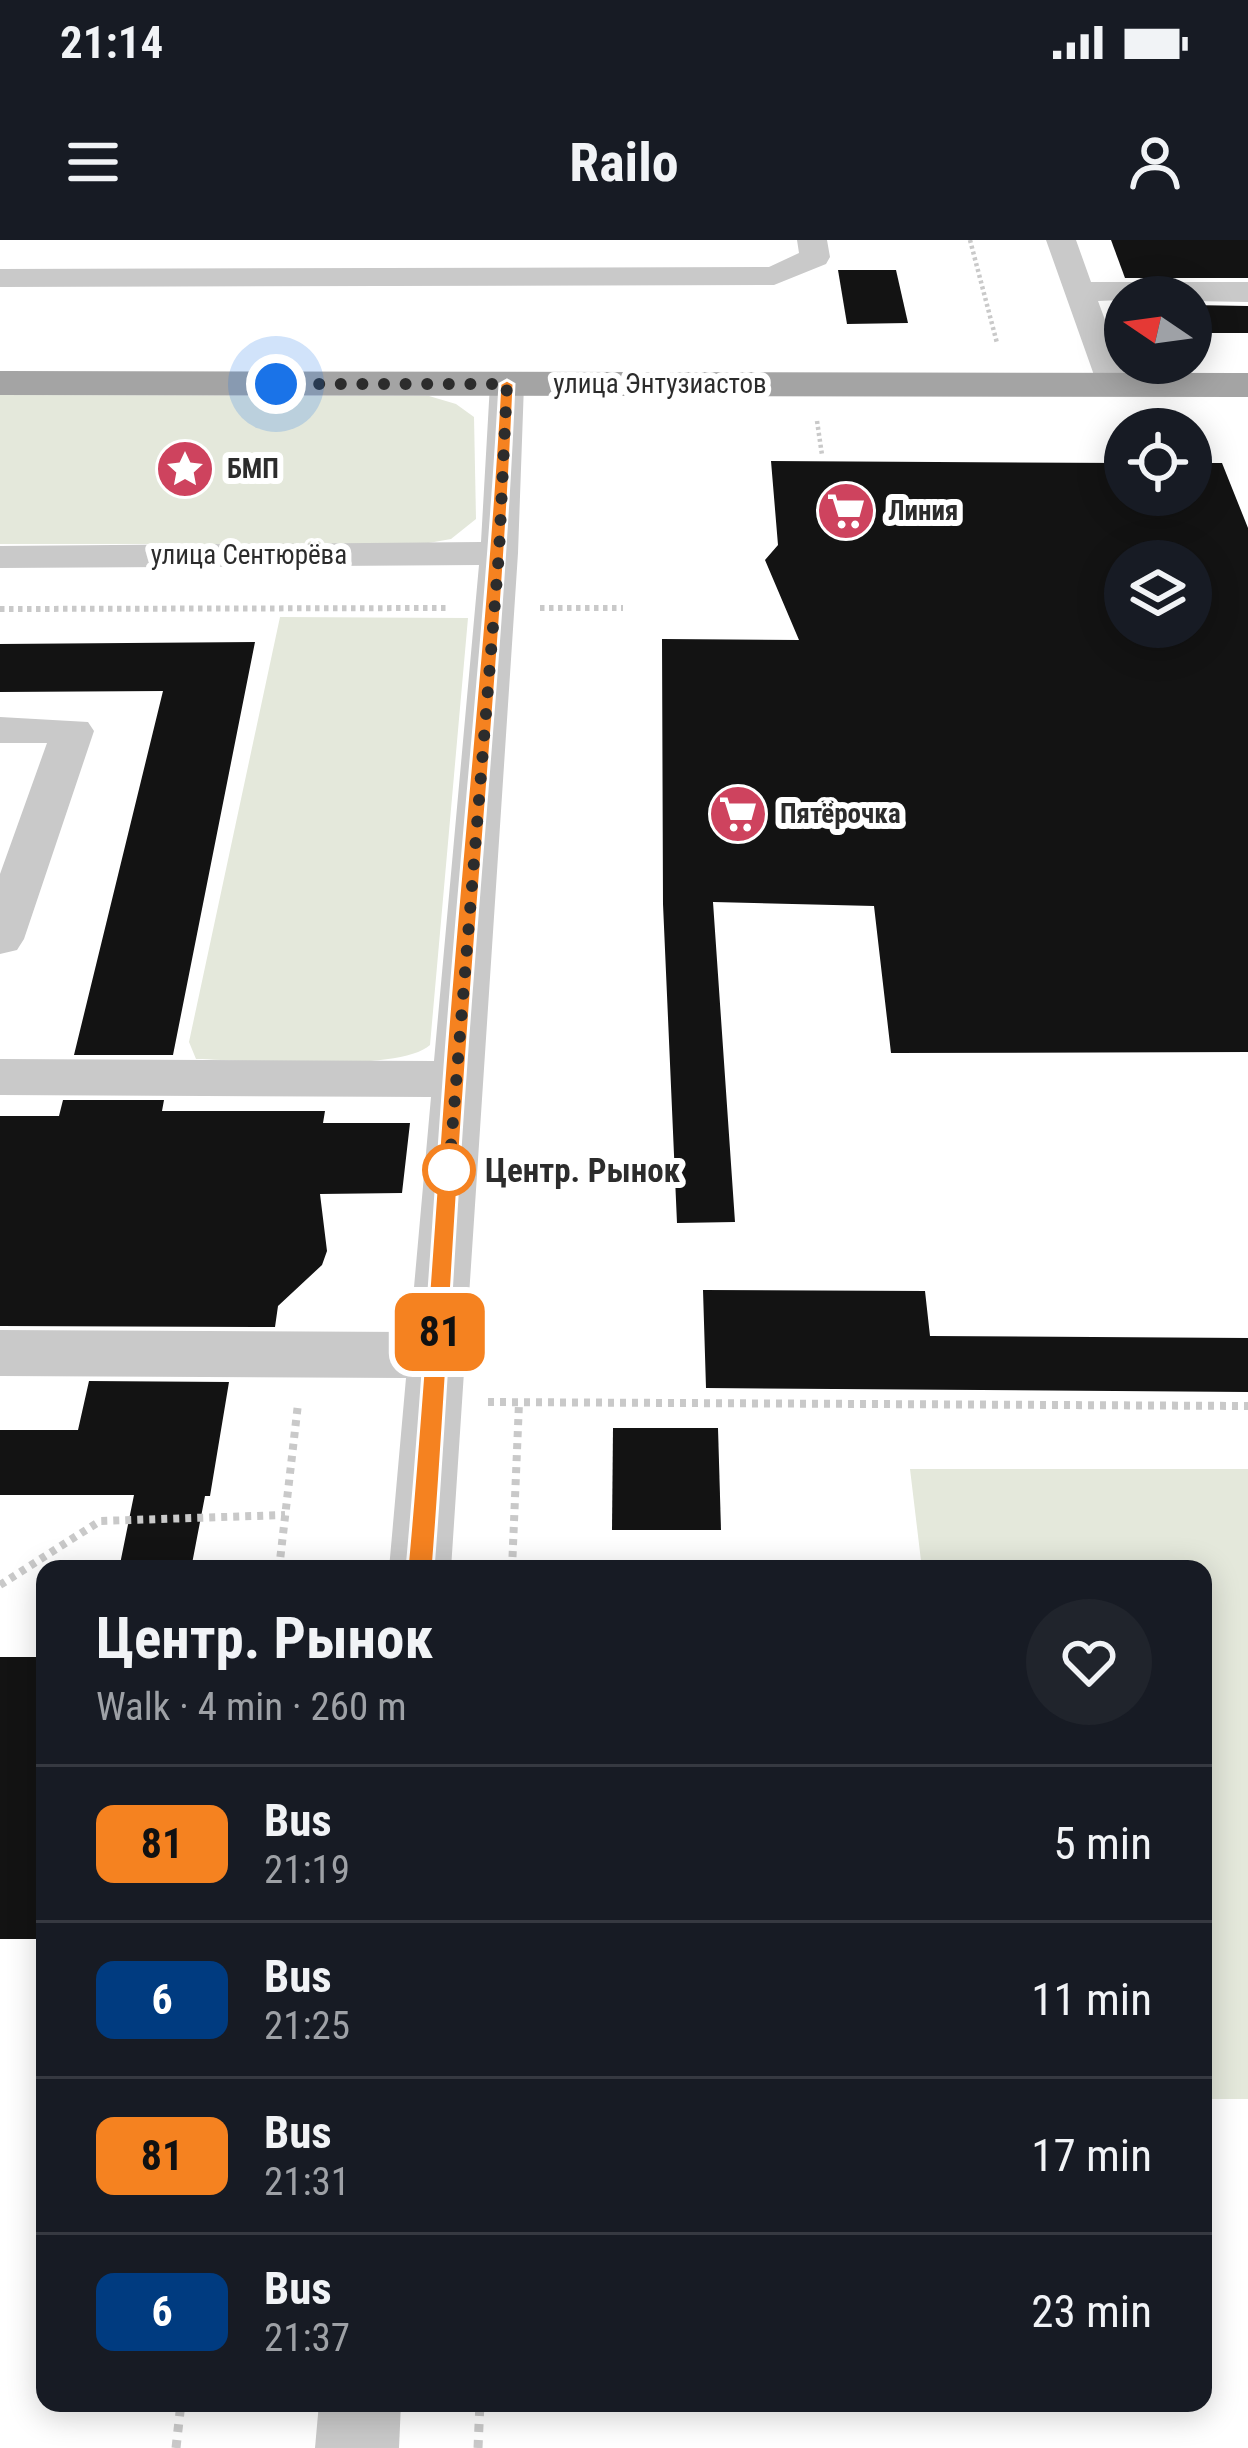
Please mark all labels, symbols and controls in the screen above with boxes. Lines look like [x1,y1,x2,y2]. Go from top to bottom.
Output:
text: 21:14 [60,16,163,69]
icon: menu [60,129,126,195]
icon: person [1122,129,1188,195]
text: Railo [569,131,679,194]
north arrow [1104,276,1212,384]
map controls [1104,276,1212,648]
your location [246,354,306,414]
street label: улица Энтузиастов [553,368,767,400]
button: locate [1104,408,1212,516]
place icon: БМП [154,438,216,500]
place label: БМП [227,453,279,485]
supermarket icon: Линия [815,480,877,542]
place label: Линия [888,495,958,527]
street label: улица Сентюрёва [151,539,347,571]
button: layers [1104,540,1212,648]
supermarket icon: Пятёрочка [707,783,769,845]
place label: Пятёрочка [780,798,901,830]
marker: Центр. Рынок [424,1145,474,1195]
place label: Центр. Рынок [485,1151,681,1190]
line badge: 81 [386,1293,494,1371]
text: 81 [419,1307,461,1356]
button: heart [1026,1599,1152,1725]
text: Центр. Рынок [96,1605,433,1672]
text: Walk · 4 min · 260 m [96,1684,407,1730]
text: Bus [264,1794,332,1847]
text: 5 min [1053,1817,1152,1870]
text: 81 [141,1819,183,1868]
text: 21:19 [264,1847,350,1893]
text: Bus [264,1950,332,2003]
text: 11 min [1031,1973,1152,2026]
text: 6 [151,1975,173,2024]
text: 21:25 [264,2003,350,2049]
text: Bus [264,2106,332,2159]
text: 17 min [1031,2129,1152,2182]
text: 81 [141,2131,183,2180]
text: 21:31 [264,2159,350,2205]
text: Bus [264,2262,332,2315]
text: 23 min [1031,2285,1152,2338]
text: 6 [151,2287,173,2336]
text: 21:37 [264,2315,350,2361]

